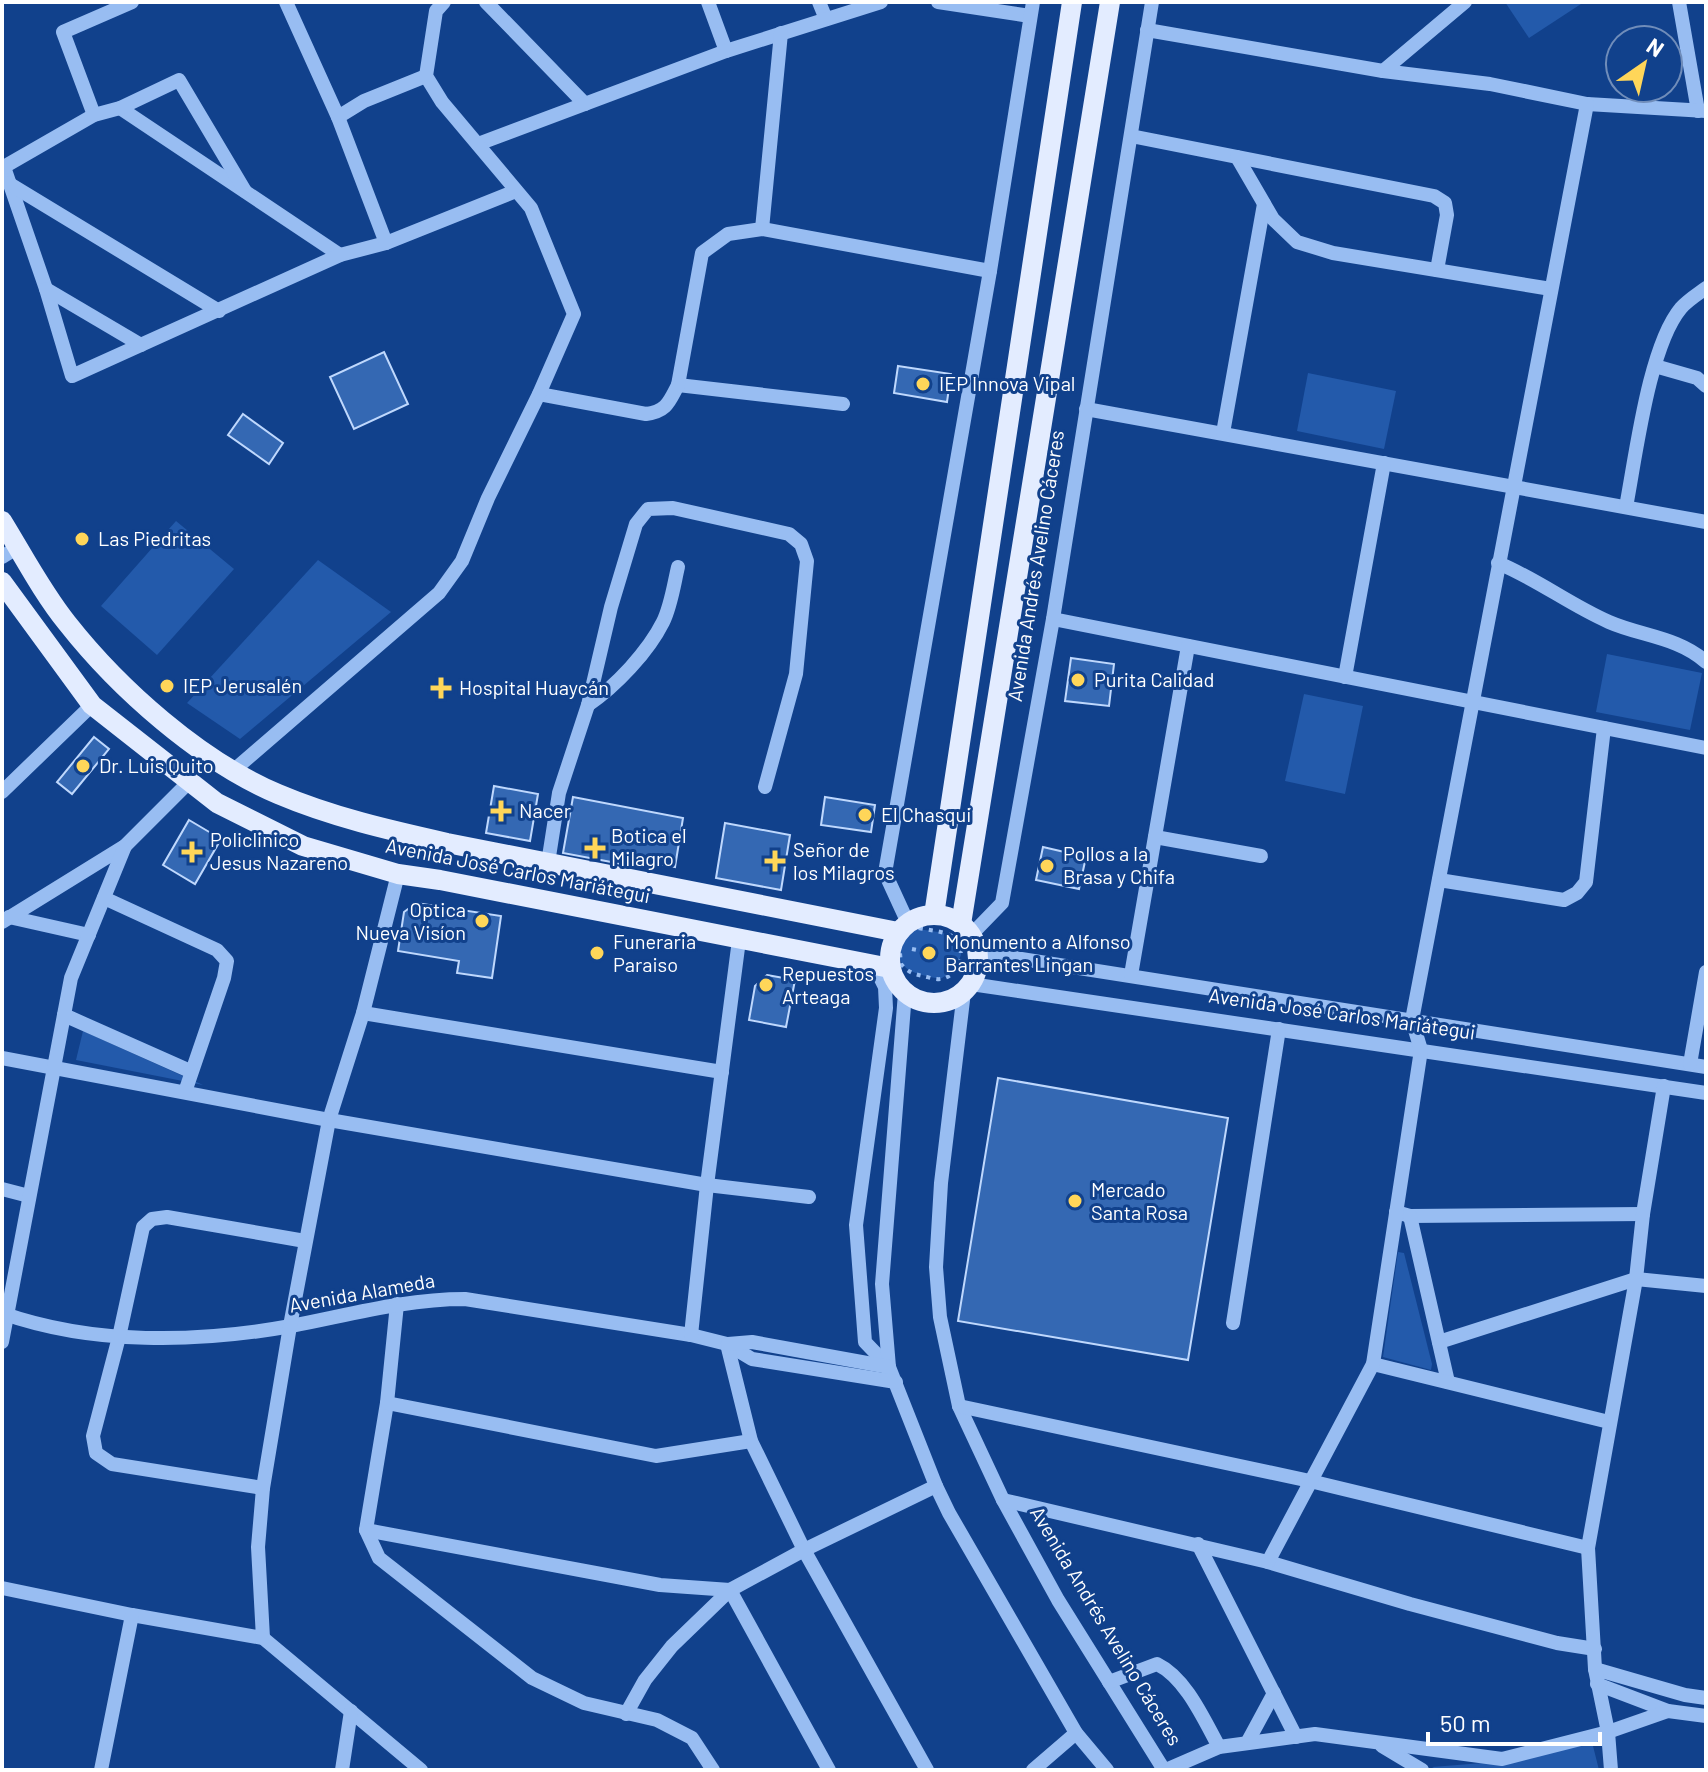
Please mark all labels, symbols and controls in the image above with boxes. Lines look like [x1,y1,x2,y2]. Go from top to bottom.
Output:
north arrow [1604,24,1684,104]
text: N [1642,32,1669,61]
place label: IEP Innova Vipal [939,371,1075,395]
marker: IEP Innova Vipal [914,375,932,393]
street label: Avenida Andrés Avelino Cáceres [1002,428,1068,703]
place label: Las Piedritas [98,526,211,550]
marker: Las Piedritas [73,530,91,548]
place label: Purita Calidad [1094,667,1214,691]
marker: Purita Calidad [1069,671,1087,689]
place label: IEP Jerusalén [183,673,302,697]
place label: Hospital Huaycán [459,675,609,699]
marker: IEP Jerusalén [158,677,176,695]
marker: Hospital Huaycán [430,677,452,699]
place label: Dr. Luis Quito [99,753,214,777]
marker: Dr. Luis Quito [74,757,92,775]
place label: Nacer [519,798,571,822]
marker: Nacer [490,800,512,822]
place label: El Chasqui [881,802,971,826]
marker: El Chasqui [856,806,874,824]
place label: Botica el Milagro [611,823,687,870]
place label: Policlinico Jesus Nazareno [210,827,348,874]
street label: Avenida José Carlos Mariátegui [384,833,653,907]
place label: Señor de los Milagros [793,837,895,884]
marker: Botica el Milagro [586,839,604,857]
marker: Policlinico Jesus Nazareno [181,841,203,863]
place label: Pollos a la Brasa y Chifa [1063,841,1175,888]
marker: Señor de los Milagros [764,850,786,872]
marker: Pollos a la Brasa y Chifa [1038,857,1056,875]
place label: Optica Nueva Visíon [355,897,466,944]
marker: Optica Nueva Visíon [473,912,491,930]
place label: Funeraria Paraiso [613,929,696,976]
place label: Monumento a Alfonso Barrantes Lingan [945,929,1131,976]
marker: Funeraria Paraiso [588,944,606,962]
marker: Monumento a Alfonso Barrantes Lingan [920,944,938,962]
place label: Repuestos Arteaga [782,961,874,1008]
marker: Repuestos Arteaga [757,976,775,994]
street label: Avenida José Carlos Mariátegui [1207,982,1477,1044]
place label: Mercado Santa Rosa [1091,1177,1188,1224]
marker: Mercado Santa Rosa [1066,1192,1084,1210]
street label: Avenida Alameda [287,1267,437,1317]
street label: Avenida Andrés Avelino Cáceres [1026,1502,1188,1749]
scale bar [1428,1696,1600,1746]
text: 50 m [1440,1708,1491,1737]

